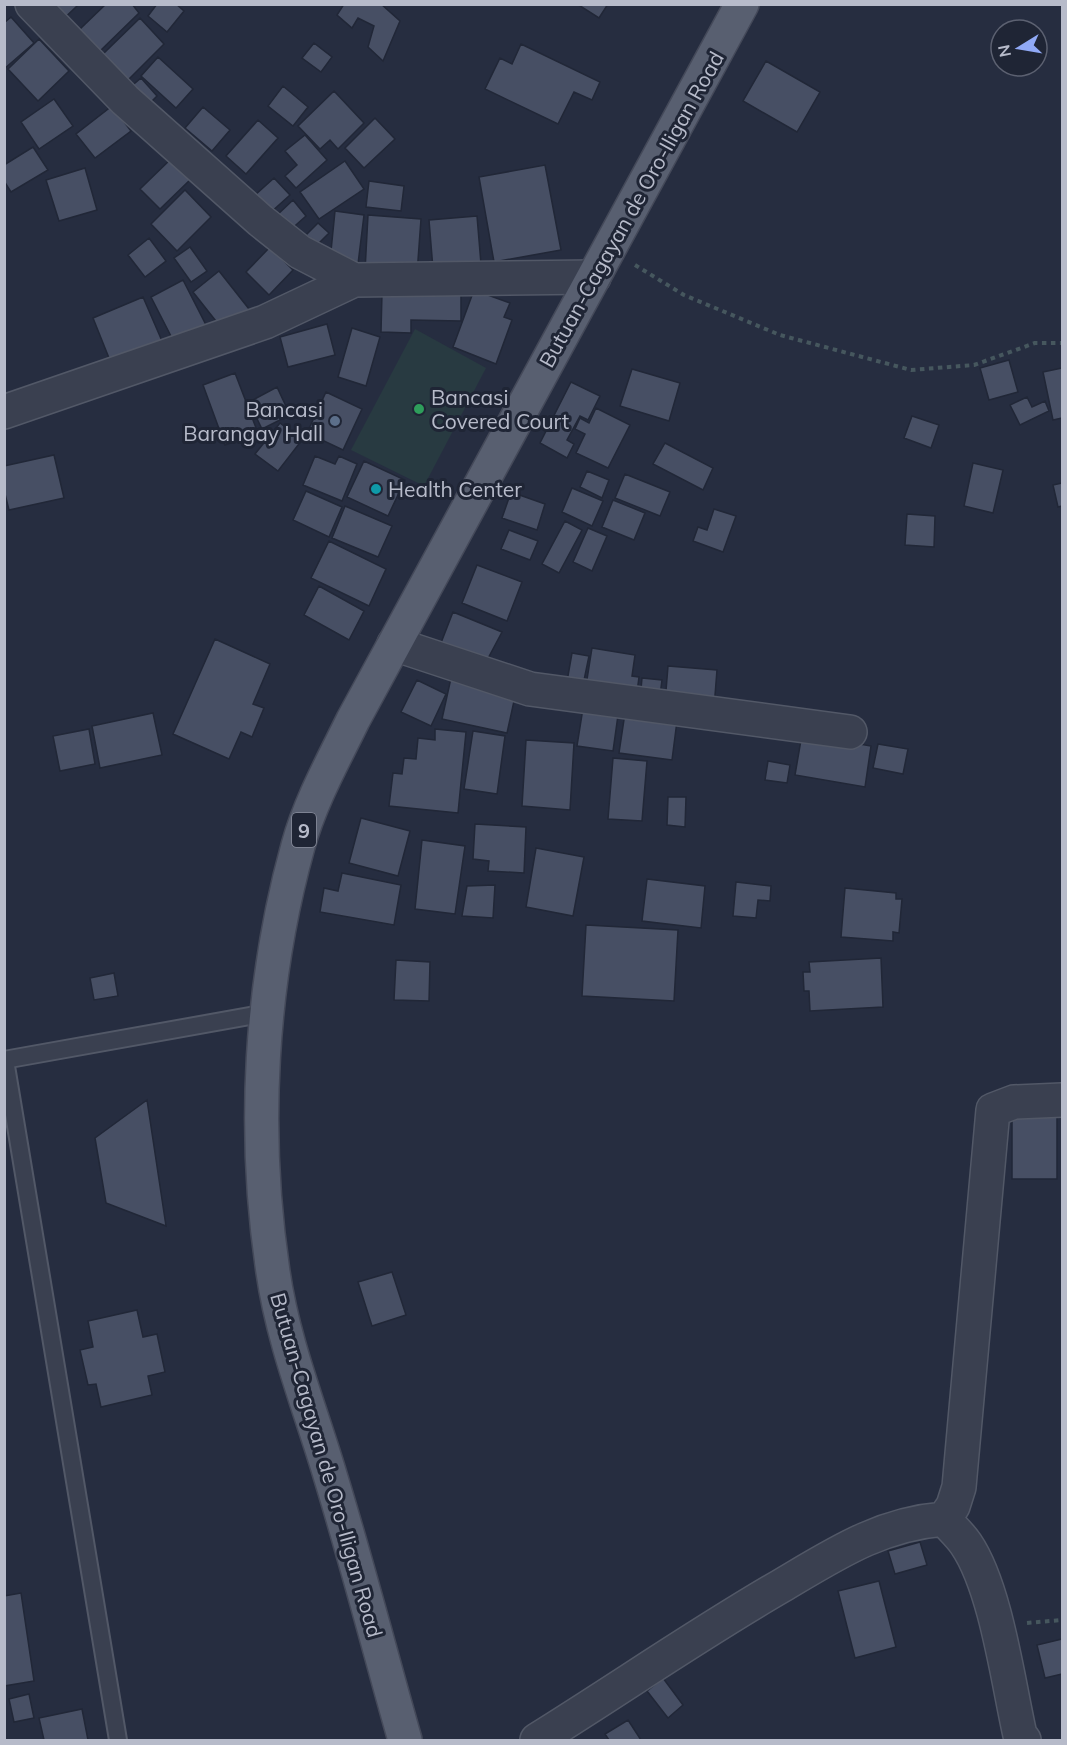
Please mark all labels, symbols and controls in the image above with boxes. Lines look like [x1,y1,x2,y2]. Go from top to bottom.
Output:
north arrow [989,18,1049,78]
text: N [993,43,1015,59]
street label: Butuan-Cagayan de Oro-Iligan Road [533,46,729,372]
place label: Bancasi Covered Court [431,384,569,434]
place label: Bancasi Barangay Hall [183,396,323,446]
marker: Bancasi Covered Court [412,402,426,416]
marker: Bancasi Barangay Hall [328,414,342,428]
place label: Health Center [388,476,522,502]
marker: Health Center [369,482,383,496]
road number: 9 [292,813,316,847]
street label: Butuan-Cagayan de Oro-Iligan Road [265,1290,389,1640]

